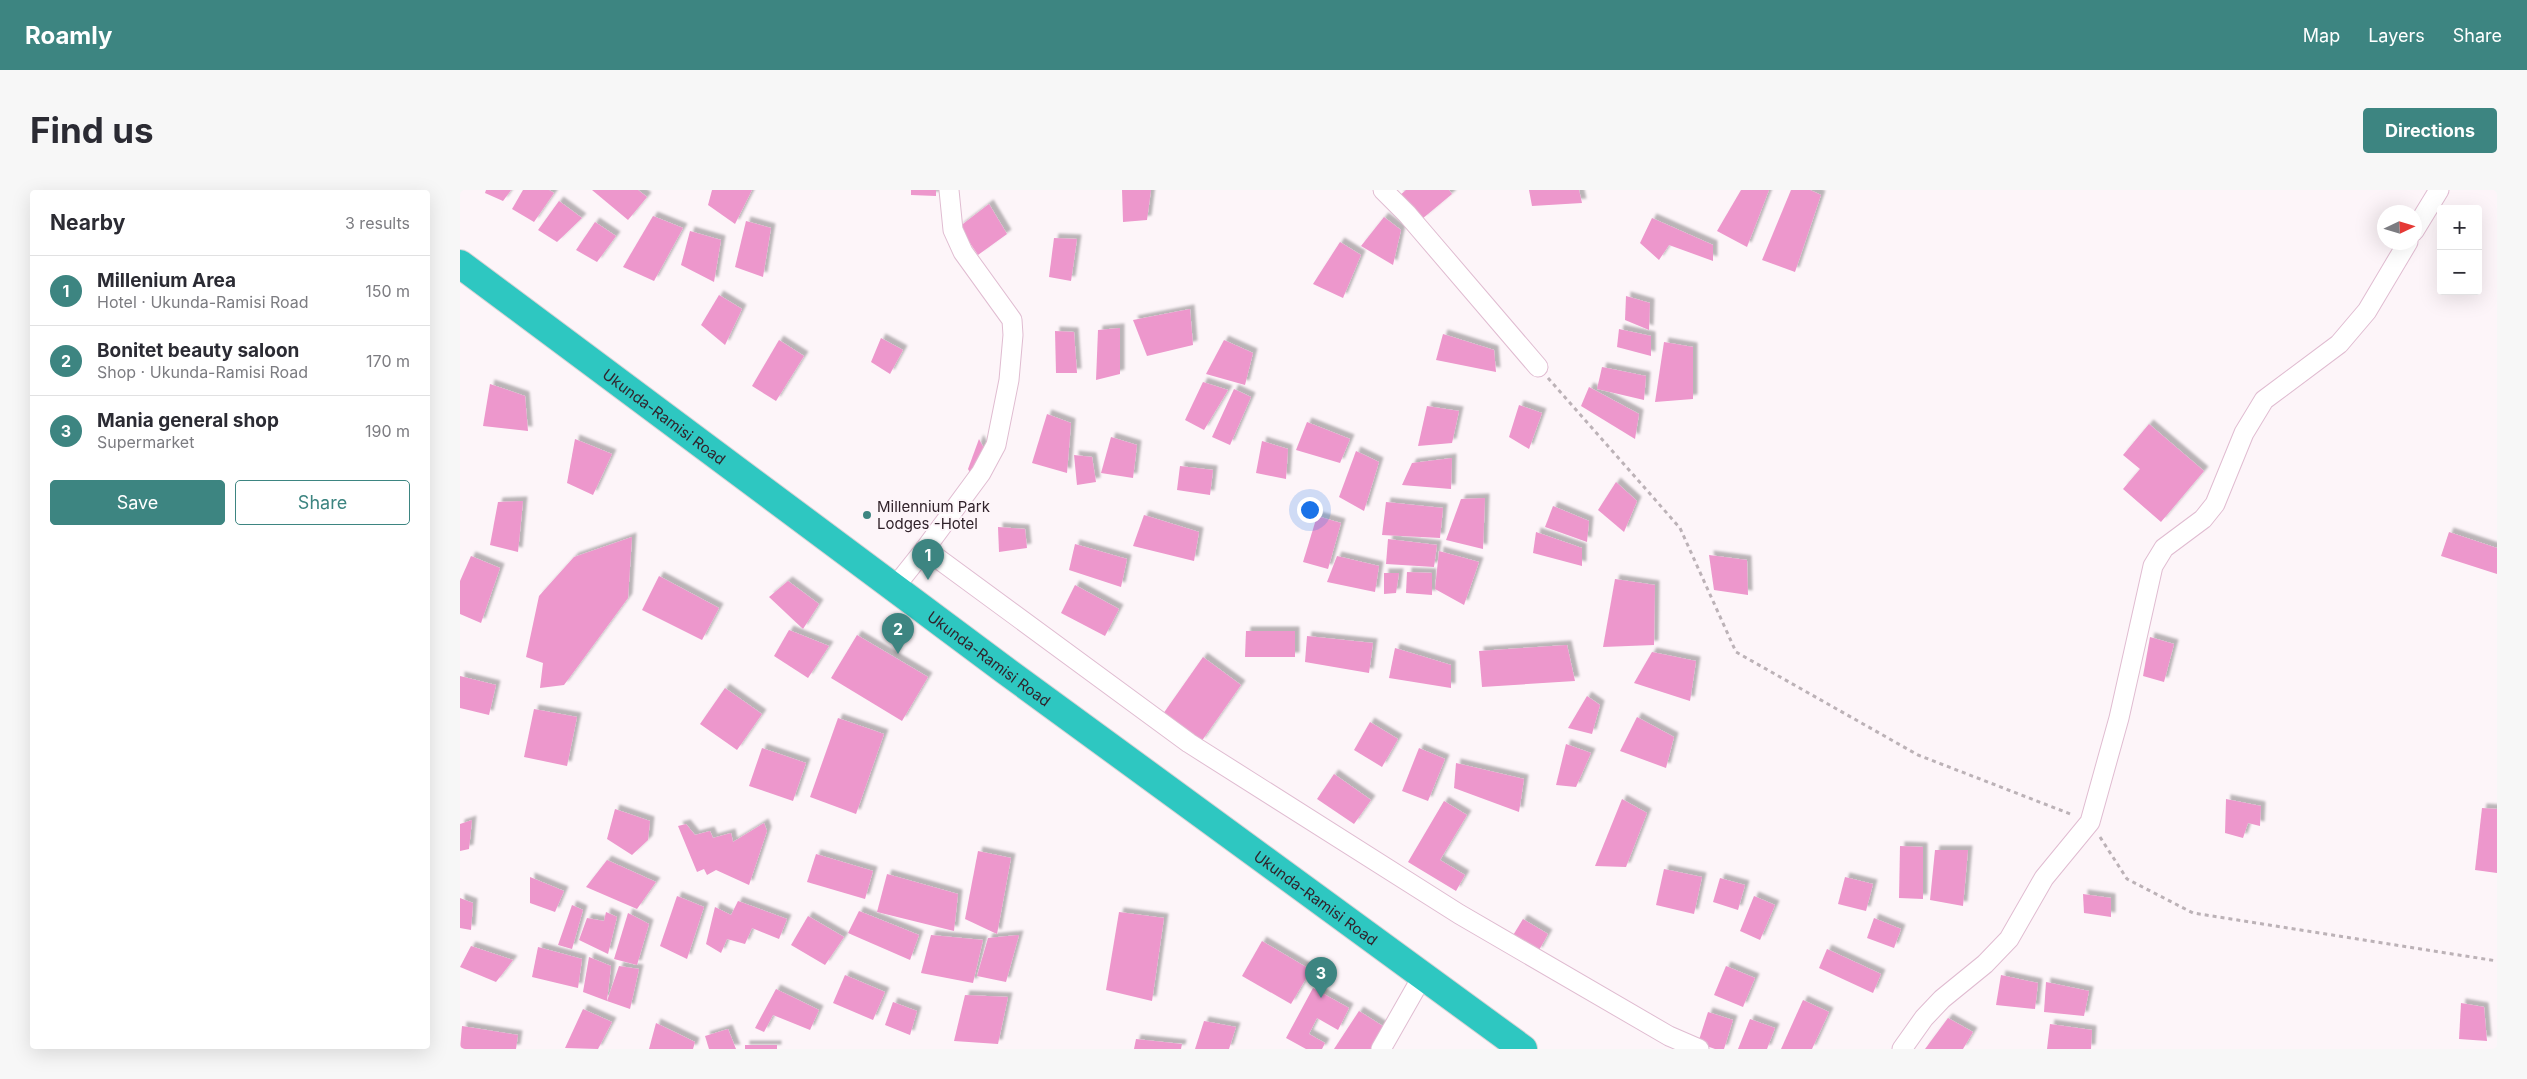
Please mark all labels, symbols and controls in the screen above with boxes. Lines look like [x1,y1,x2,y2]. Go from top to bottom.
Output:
text: Roamly [25,21,112,50]
text: Map [2303,25,2340,46]
text: Layers [2368,25,2425,46]
text: Share [2453,25,2502,46]
button: Directions [2363,108,2497,153]
text: Find us [30,109,154,151]
north arrow [2377,205,2422,250]
map controls [2437,205,2482,295]
button: + [2437,205,2482,250]
text: Nearby [50,210,125,235]
text: 3 results [345,213,410,233]
button: − [2437,250,2482,295]
text: Millenium Area [97,269,236,292]
text: 1 [63,281,69,301]
text: 150 m [365,281,410,301]
text: Hotel · Ukunda-Ramisi Road [97,292,309,312]
text: Bonitet beauty saloon [97,339,299,362]
text: 2 [61,351,71,371]
text: 170 m [366,351,410,371]
text: Shop · Ukunda-Ramisi Road [97,362,308,382]
street label: Ukunda-Ramisi Road [599,364,730,468]
text: Mania general shop [97,409,279,432]
text: 3 [61,421,71,441]
text: 190 m [365,421,410,441]
text: Supermarket [97,432,194,452]
button: Save [50,480,225,525]
button: Share [235,480,410,525]
place label: Millennium Park Lodges -Hotel [877,497,991,533]
your location [1297,497,1323,523]
marker: Millennium Park Lodges -Hotel [861,509,873,521]
pin: 1 [912,539,944,580]
street label: Ukunda-Ramisi Road [924,606,1055,710]
pin: 2 [882,613,914,654]
street label: Ukunda-Ramisi Road [1250,846,1382,949]
pin: 3 [1305,957,1337,998]

